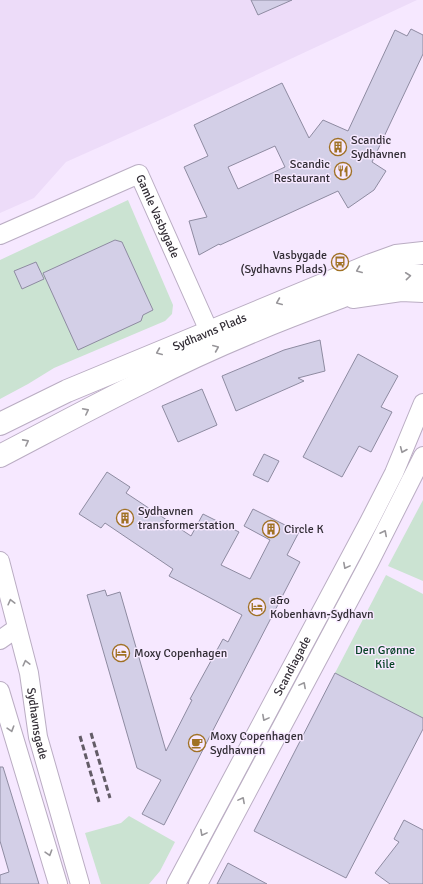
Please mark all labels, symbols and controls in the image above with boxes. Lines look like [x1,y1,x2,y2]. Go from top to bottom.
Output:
place label: Scandic Sydhavnen [351,133,406,162]
building icon: Scandic Sydhavnen [328,137,348,157]
place label: Scandic Restaurant [274,157,330,186]
restaurant icon: Scandic Restaurant [333,161,353,181]
street label: Gamle Vasbygade [133,172,183,260]
place label: Vasbygade (Sydhavns Plads) [240,248,327,277]
bus stop icon: Vasbygade (Sydhavns Plads) [330,252,350,272]
one-way arrow [355,265,362,273]
one-way arrow [405,272,411,281]
one-way arrow [275,298,282,306]
street label: Sydhavns Plads [170,310,249,354]
one-way arrow [211,345,219,353]
one-way arrow [155,348,162,356]
one-way arrow [82,408,90,416]
one-way arrow [22,439,29,447]
one-way arrow [400,446,408,453]
place label: Sydhavnen transformerstation [138,504,235,533]
building icon: Sydhavnen transformerstation [115,508,135,528]
building icon: Circle K [261,519,281,539]
place label: Circle K [284,522,324,537]
one-way arrow [379,530,387,537]
one-way arrow [343,562,351,570]
place label: a&o Kobenhavn-Sydhavn [270,593,373,622]
hotel icon: a&o Kobenhavn-Sydhavn [247,597,267,617]
one-way arrow [7,599,15,605]
street label: Scandiagade [270,634,314,698]
hotel icon: Moxy Copenhagen [111,643,131,663]
park label: Den Grønne Kile [355,643,415,672]
place label: Moxy Copenhagen [134,646,227,661]
one-way arrow [23,659,31,666]
one-way arrow [299,682,306,690]
street label: Sydhavnsgade [24,687,52,761]
one-way arrow [262,714,269,721]
one-way arrow [6,725,15,732]
place label: Moxy Copenhagen Sydhavnen [210,729,303,758]
cafe icon: Moxy Copenhagen Sydhavnen [187,733,207,753]
one-way arrow [238,797,245,804]
one-way arrow [201,828,208,836]
one-way arrow [44,849,53,856]

